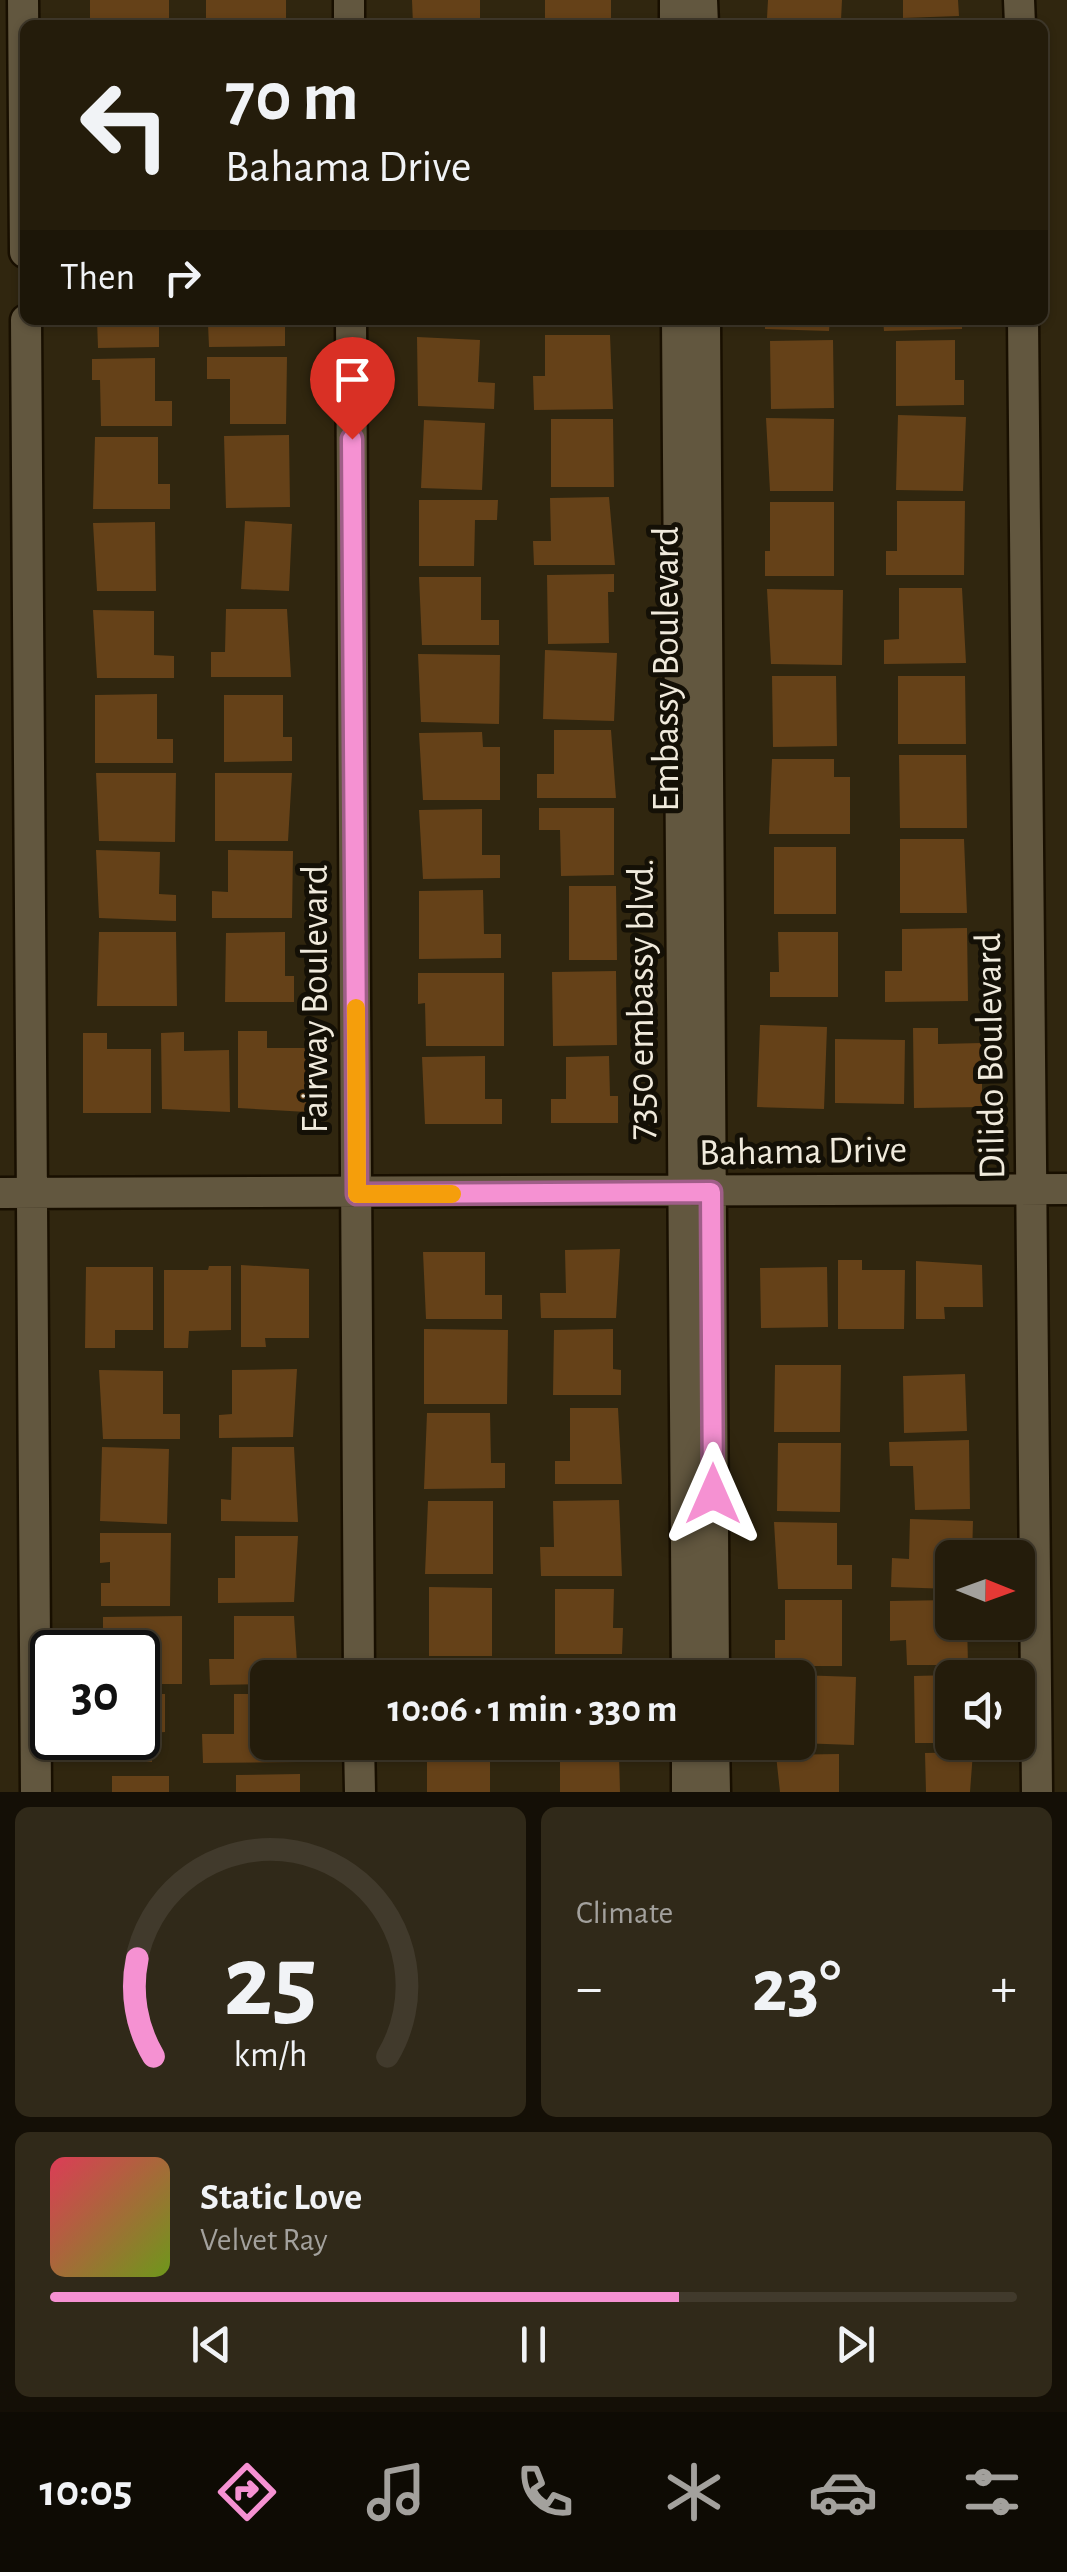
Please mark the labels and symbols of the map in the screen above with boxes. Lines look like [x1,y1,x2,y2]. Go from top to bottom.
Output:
pin [310,337,395,440]
street label: Embassy Boulevard [648,526,686,812]
street label: 7350 embassy blvd. [623,858,661,1140]
street label: Fairway Boulevard [297,865,335,1133]
street label: Dilido Boulevard [970,932,1012,1180]
street label: Bahama Drive [699,1131,907,1173]
position arrow [661,1442,765,1546]
north arrow [935,1540,1035,1640]
speed limit sign: 30 [30,1630,160,1760]

